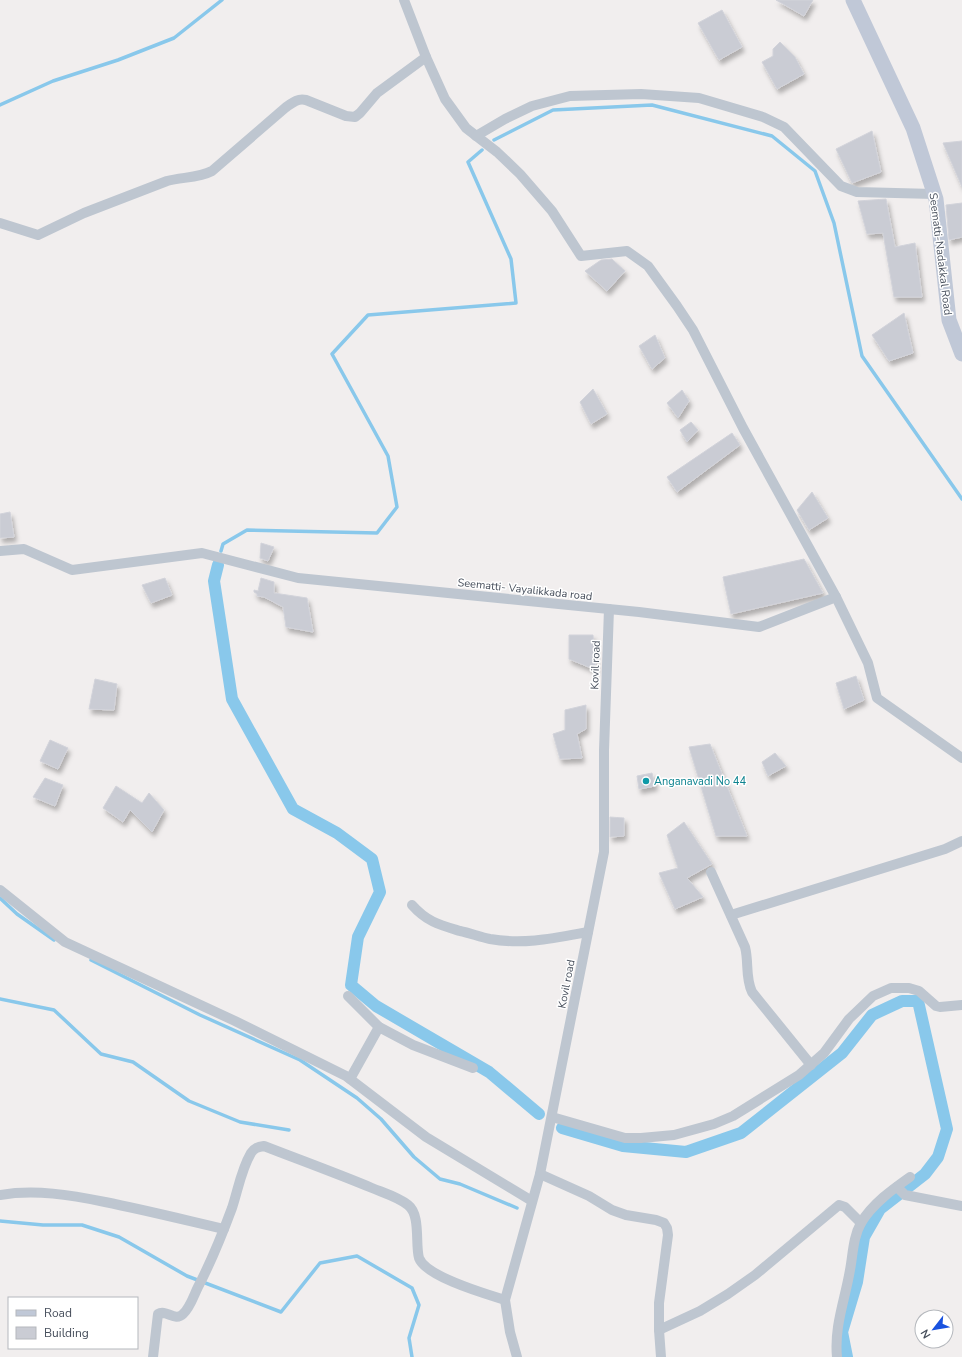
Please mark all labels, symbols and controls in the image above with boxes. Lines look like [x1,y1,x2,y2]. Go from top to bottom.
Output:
street label: Seematti-Nadakkal Road [926,192,955,316]
street label: Seematti- Vayalikkada road [457,575,593,604]
street label: Kovil road [587,640,604,690]
place label: Anganavadi No 44 [654,774,746,789]
marker: Anganavadi No 44 [641,776,651,786]
street label: Kovil road [554,958,579,1010]
legend [8,1297,138,1349]
text: Road [44,1305,72,1321]
north arrow [914,1309,954,1349]
text: Building [44,1325,89,1341]
text: N [917,1327,934,1341]

